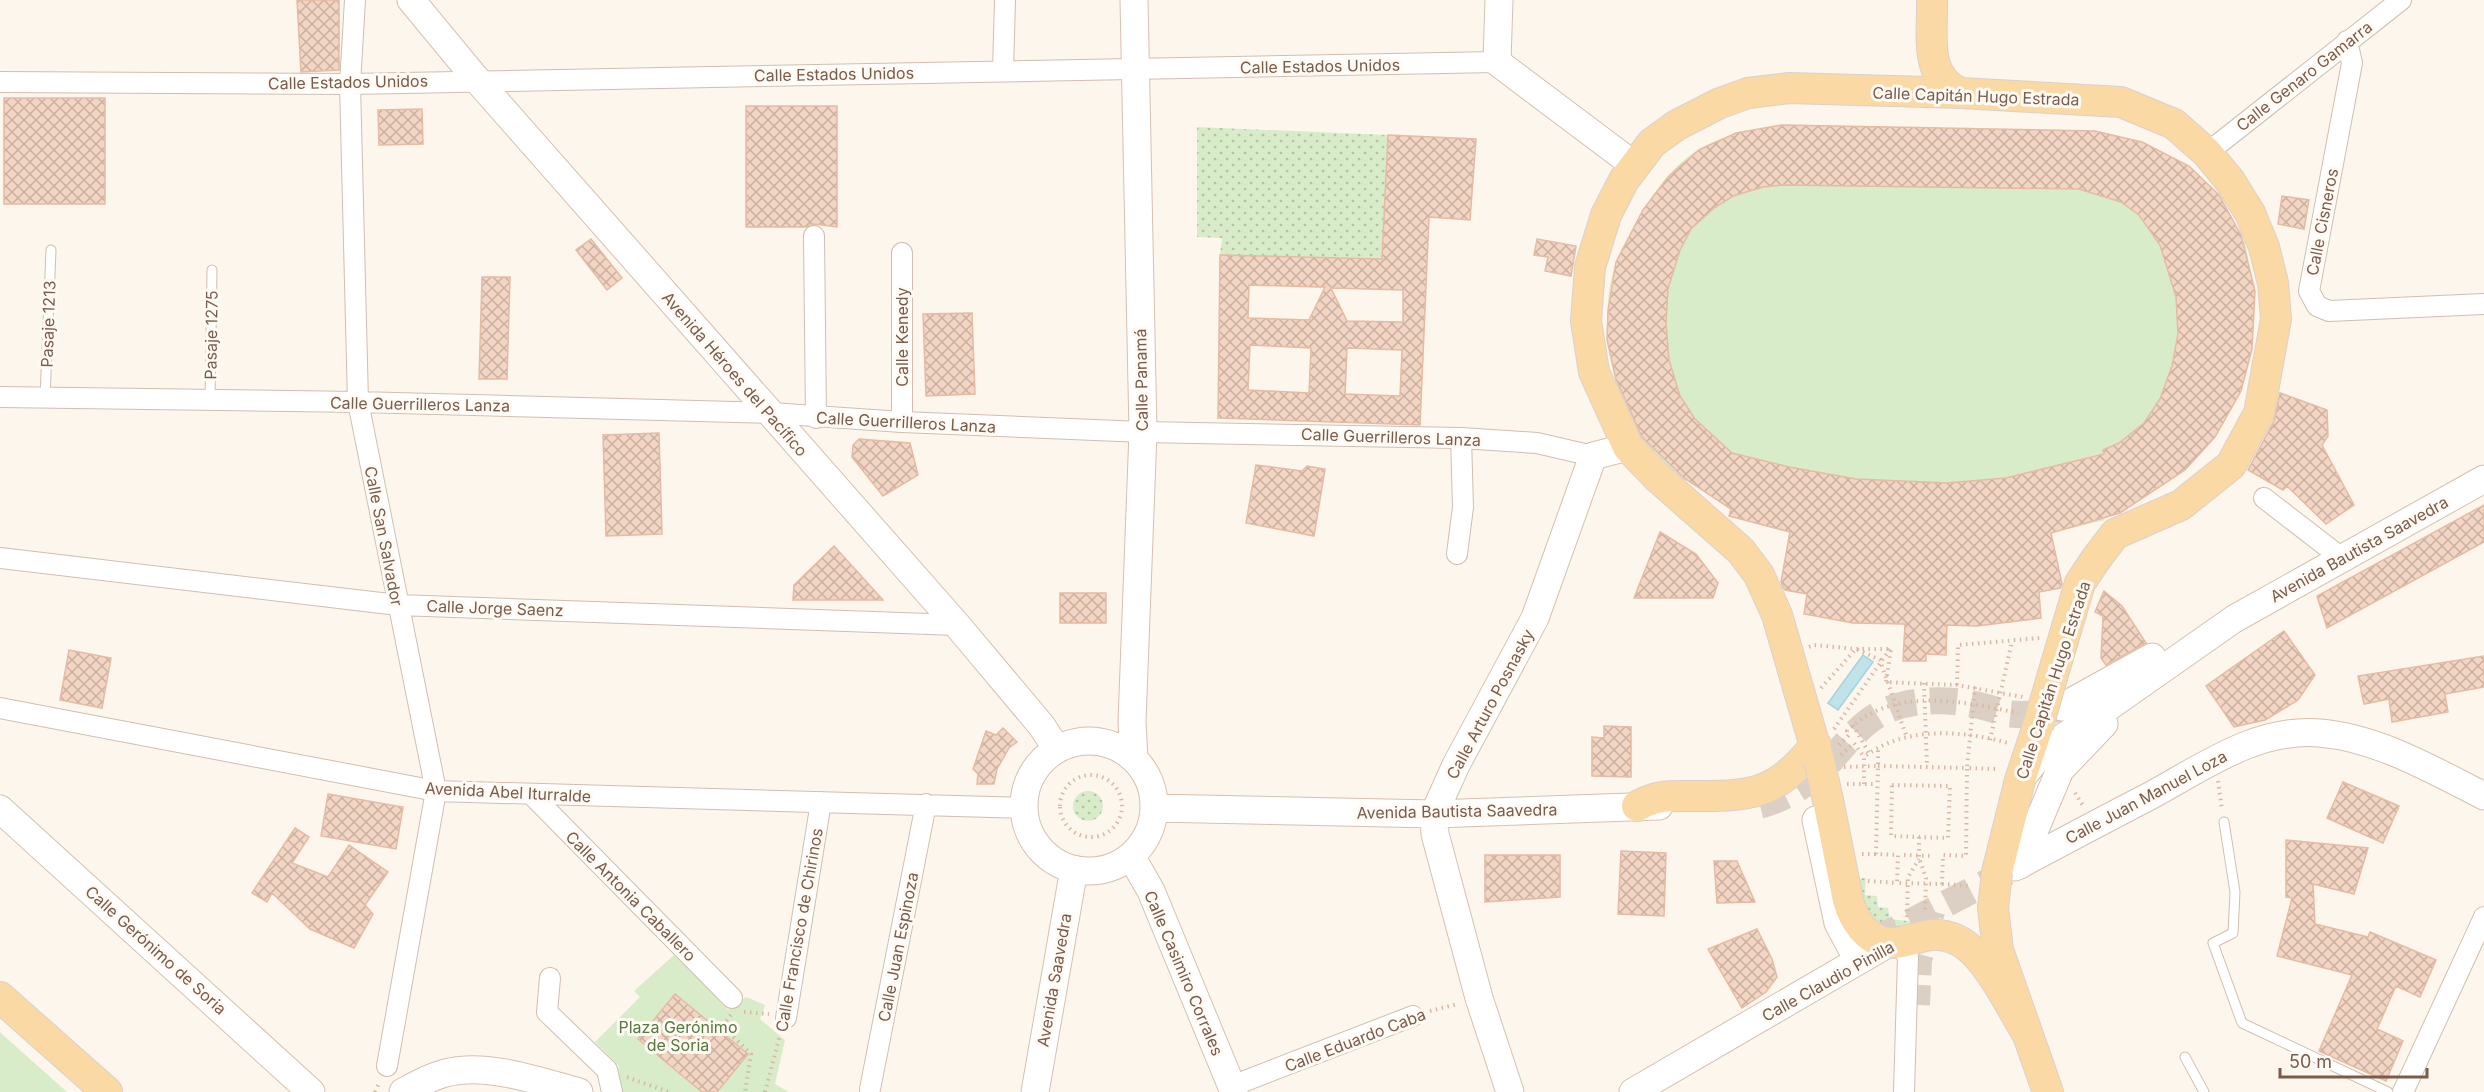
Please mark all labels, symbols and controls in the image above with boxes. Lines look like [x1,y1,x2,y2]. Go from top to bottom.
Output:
street label: Calle Genaro Gamarra [2232,17,2376,135]
street label: Calle Estados Unidos [1240,55,1400,77]
street label: Calle Estados Unidos [754,63,914,85]
street label: Calle Estados Unidos [268,71,428,93]
street label: Calle Capitán Hugo Estrada [1872,82,2080,110]
street label: Calle Cisneros [2302,167,2342,277]
street label: Pasaje 1213 [36,280,60,368]
street label: Calle Kenedy [892,287,912,387]
street label: Avenida Héroes del Pacífico [658,288,812,460]
street label: Pasaje 1275 [200,290,222,380]
street label: Calle Panamá [1130,328,1152,432]
street label: Calle Guerrilleros Lanza [330,392,510,416]
street label: Calle Guerrilleros Lanza [816,407,996,437]
street label: Calle Guerrilleros Lanza [1301,424,1481,450]
street label: Calle San Salvador [361,464,407,608]
street label: Avenida Bautista Saavedra [2266,492,2452,606]
street label: Calle Capitán Hugo Estrada [2011,578,2095,782]
street label: Calle Jorge Saenz [426,596,564,620]
street label: Calle Arturo Posnasky [1442,626,1538,782]
street label: Calle Juan Manuel Loza [2062,746,2230,848]
street label: Avenida Abel Iturralde [424,778,592,806]
street label: Avenida Bautista Saavedra [1357,799,1557,823]
street label: Calle Francisco de Chirinos [771,826,827,1034]
street label: Calle Antonia Caballero [562,827,700,965]
street label: Calle Juan Espinoza [874,870,922,1024]
street label: Calle Gerónimo de Soria [81,881,231,1019]
street label: Calle Casimiro Corrales [1140,888,1228,1058]
street label: Avenida Saavedra [1032,912,1076,1048]
street label: Calle Claudio Pinilla [1758,936,1898,1026]
street label: Calle Eduardo Caba [1282,1004,1428,1076]
park label: Plaza Gerónimo de Soria [619,1017,737,1055]
scale bar [2280,1041,2427,1079]
text: 50 m [2289,1051,2332,1072]

